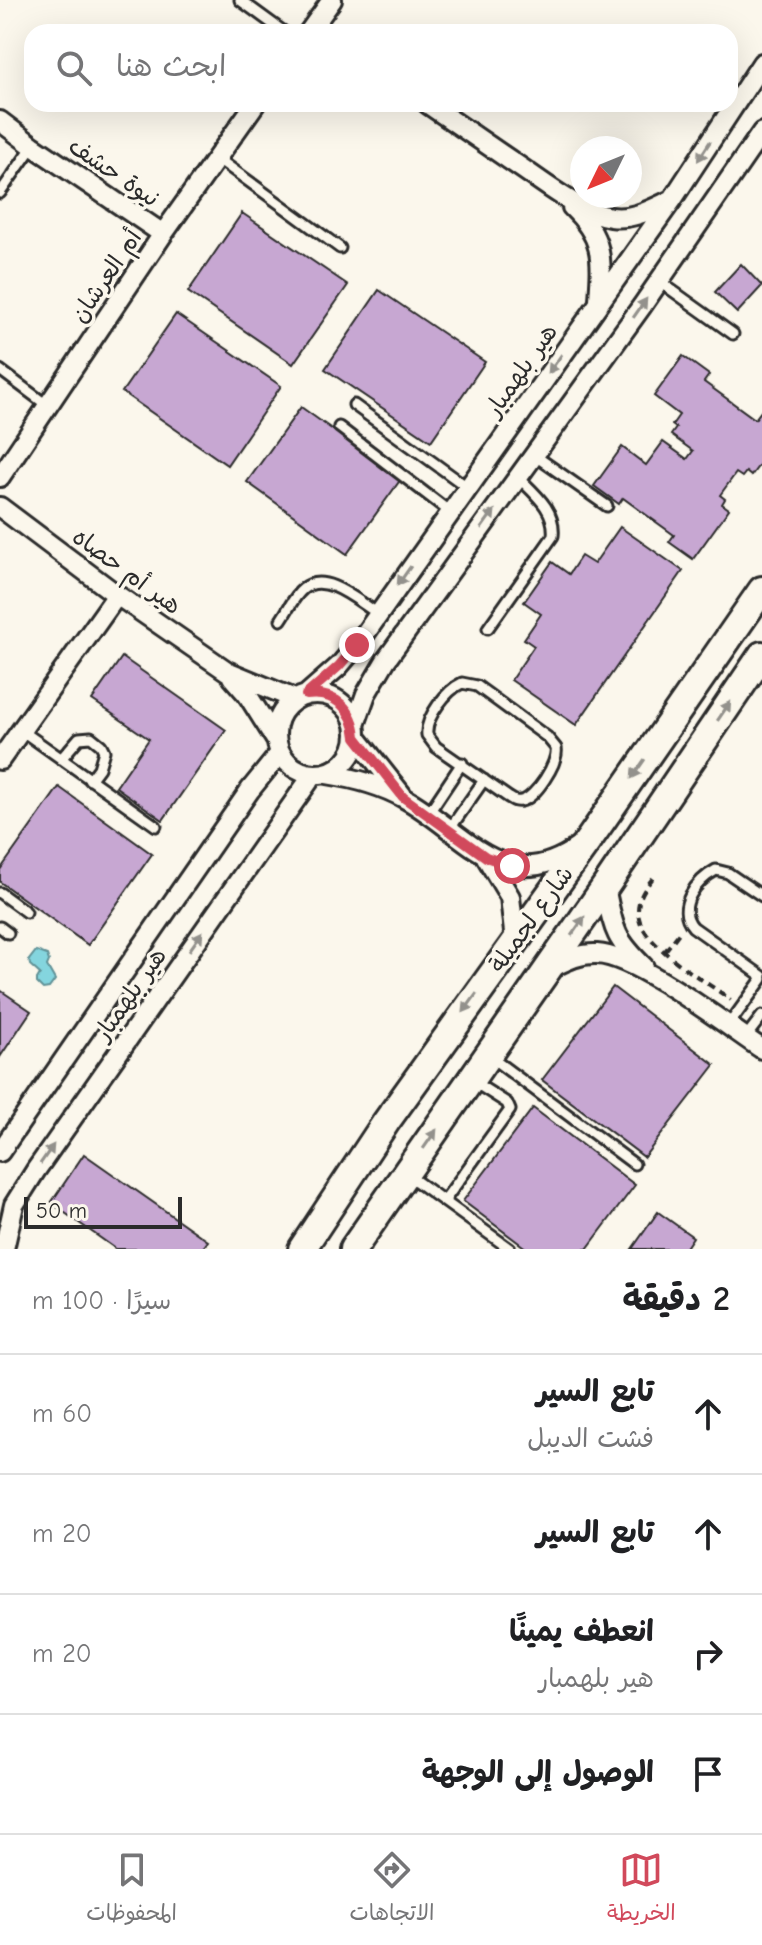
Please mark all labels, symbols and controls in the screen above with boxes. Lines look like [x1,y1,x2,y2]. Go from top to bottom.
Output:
search box [24,24,738,112]
icon: search [52,46,96,90]
text: ابحث هنا [116,49,226,84]
street label: نيوة حشف [63,131,165,213]
north arrow [570,136,642,208]
one-way arrow [697,140,712,162]
street label: أم العرشان [64,224,151,330]
one-way arrow [632,298,647,319]
street label: هير بلهمبار [478,318,563,423]
one-way arrow [548,354,563,375]
one-way arrow [480,508,496,530]
street label: هير أم حصاه [65,521,187,623]
one-way arrow [396,565,412,587]
route end [339,627,375,663]
one-way arrow [716,700,731,721]
one-way arrow [631,758,646,779]
route start [494,848,530,884]
street label: شارع لجميلة [483,860,581,979]
one-way arrow [570,915,585,936]
one-way arrow [188,931,204,952]
street label: هير بلهمبار [87,942,172,1047]
one-way arrow [463,993,478,1014]
one-way arrow [422,1129,437,1150]
one-way arrow [39,1144,54,1165]
scale bar [24,1193,182,1229]
text: 50 m [36,1198,87,1224]
text: 2 دقيقة [623,1279,730,1319]
text: سيرًا · 100 m [32,1286,171,1316]
text: تابع السير [536,1374,654,1409]
icon: ahead [686,1392,730,1436]
text: 60 m [32,1399,92,1429]
text: فشت الديبل [527,1424,654,1454]
icon: ahead [686,1512,730,1556]
text: تابع السير [536,1515,654,1550]
text: 20 m [32,1519,92,1549]
text: انعطف يمينًا [509,1614,654,1649]
icon: right [686,1632,730,1676]
text: 20 m [32,1639,92,1669]
text: هير بلهمبار [539,1664,654,1694]
icon: arrive [686,1752,730,1796]
text: الوصول إلى الوجهة [422,1755,654,1790]
tab: المحفوظات [86,1848,177,1932]
tab: الاتجاهات [350,1848,434,1932]
tab: الخريطة [607,1848,676,1932]

